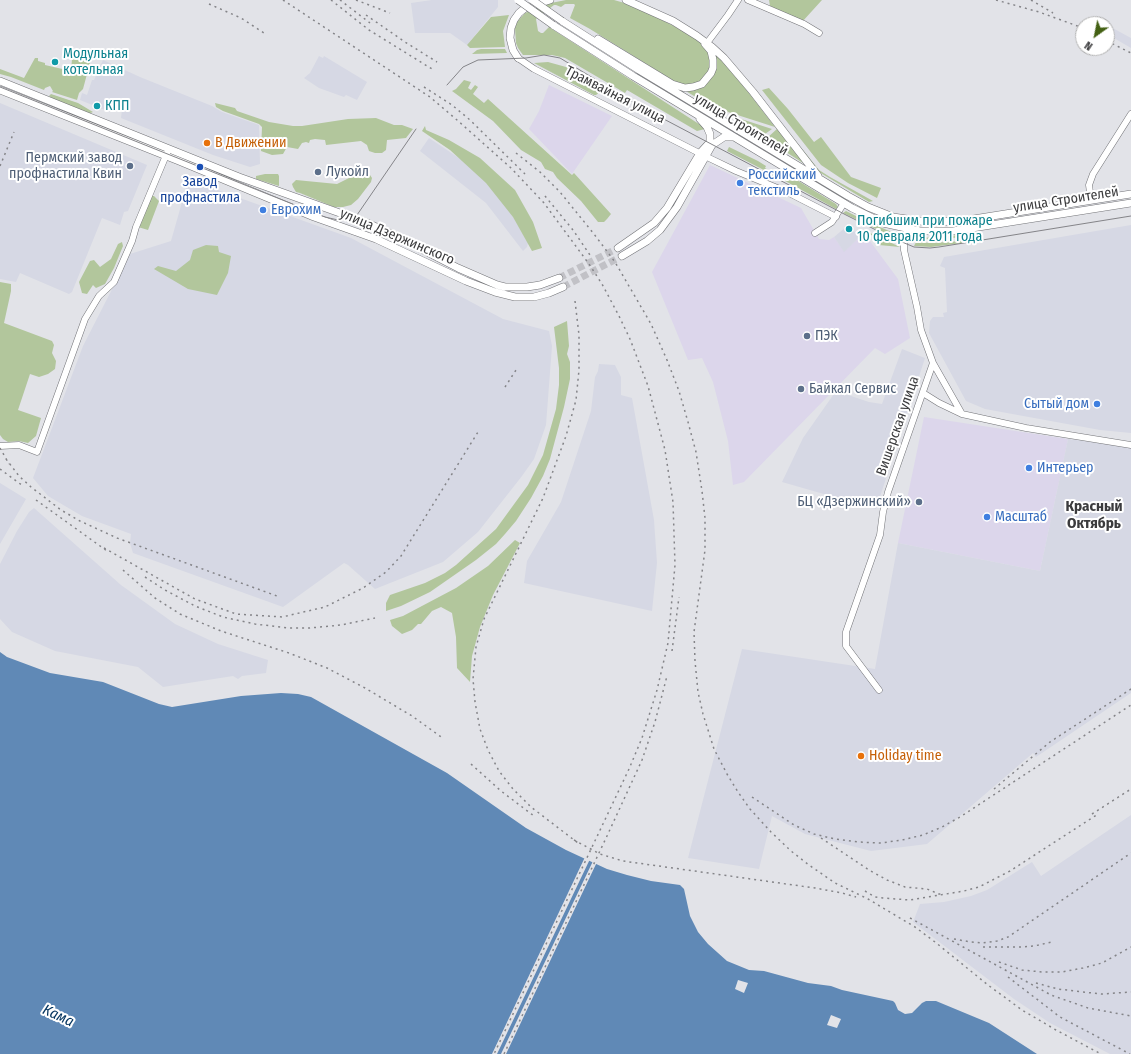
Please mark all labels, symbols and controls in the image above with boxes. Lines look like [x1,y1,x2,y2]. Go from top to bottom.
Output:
north arrow [1075,16,1115,56]
text: N [1082,38,1095,53]
place label: Модульная котельная [63,46,128,78]
marker: Модульная котельная [50,57,60,67]
street label: Трамвайная улица [562,63,668,127]
street label: улица Строителей [691,90,791,160]
place label: КПП [105,98,129,114]
marker: КПП [92,101,102,111]
place label: В Движении [215,135,287,151]
marker: В Движении [202,138,212,148]
place label: Пермский завод профнастила Квин [9,150,122,182]
marker: Пермский завод профнастила Квин [125,161,135,171]
marker: Завод профнастила [195,162,205,172]
place label: Лукойл [326,164,369,180]
marker: Лукойл [313,167,323,177]
place label: Российский текстиль [748,167,817,200]
place label: Завод профнастила [160,174,240,206]
marker: Российский текстиль [735,178,745,188]
street label: улица Строителей [1012,183,1120,217]
place label: Еврохим [271,202,321,218]
marker: Еврохим [258,205,268,215]
street label: улица Дзержинского [337,205,457,269]
place label: Погибшим при пожаре 10 февраля 2011 года [857,213,993,246]
marker: Погибшим при пожаре 10 февраля 2011 года [844,224,854,234]
place label: ПЭК [815,328,838,344]
marker: ПЭК [802,331,812,341]
street label: Вишерская улица [873,374,923,478]
place label: Байкал Сервис [809,381,896,397]
marker: Байкал Сервис [796,384,806,394]
place label: Сытый дом [1024,396,1089,412]
marker: Сытый дом [1092,399,1102,409]
place label: Интерьер [1037,460,1094,476]
marker: Интерьер [1024,463,1034,473]
place label: БЦ «Дзержинский» [797,494,911,510]
marker: БЦ «Дзержинский» [914,497,924,507]
district label: Красный Октябрь [1065,498,1123,533]
place label: Масштаб [995,509,1047,525]
marker: Масштаб [982,512,992,522]
place label: Holiday time [869,748,942,764]
marker: Holiday time [856,751,866,761]
water label: Кама [39,1001,77,1031]

